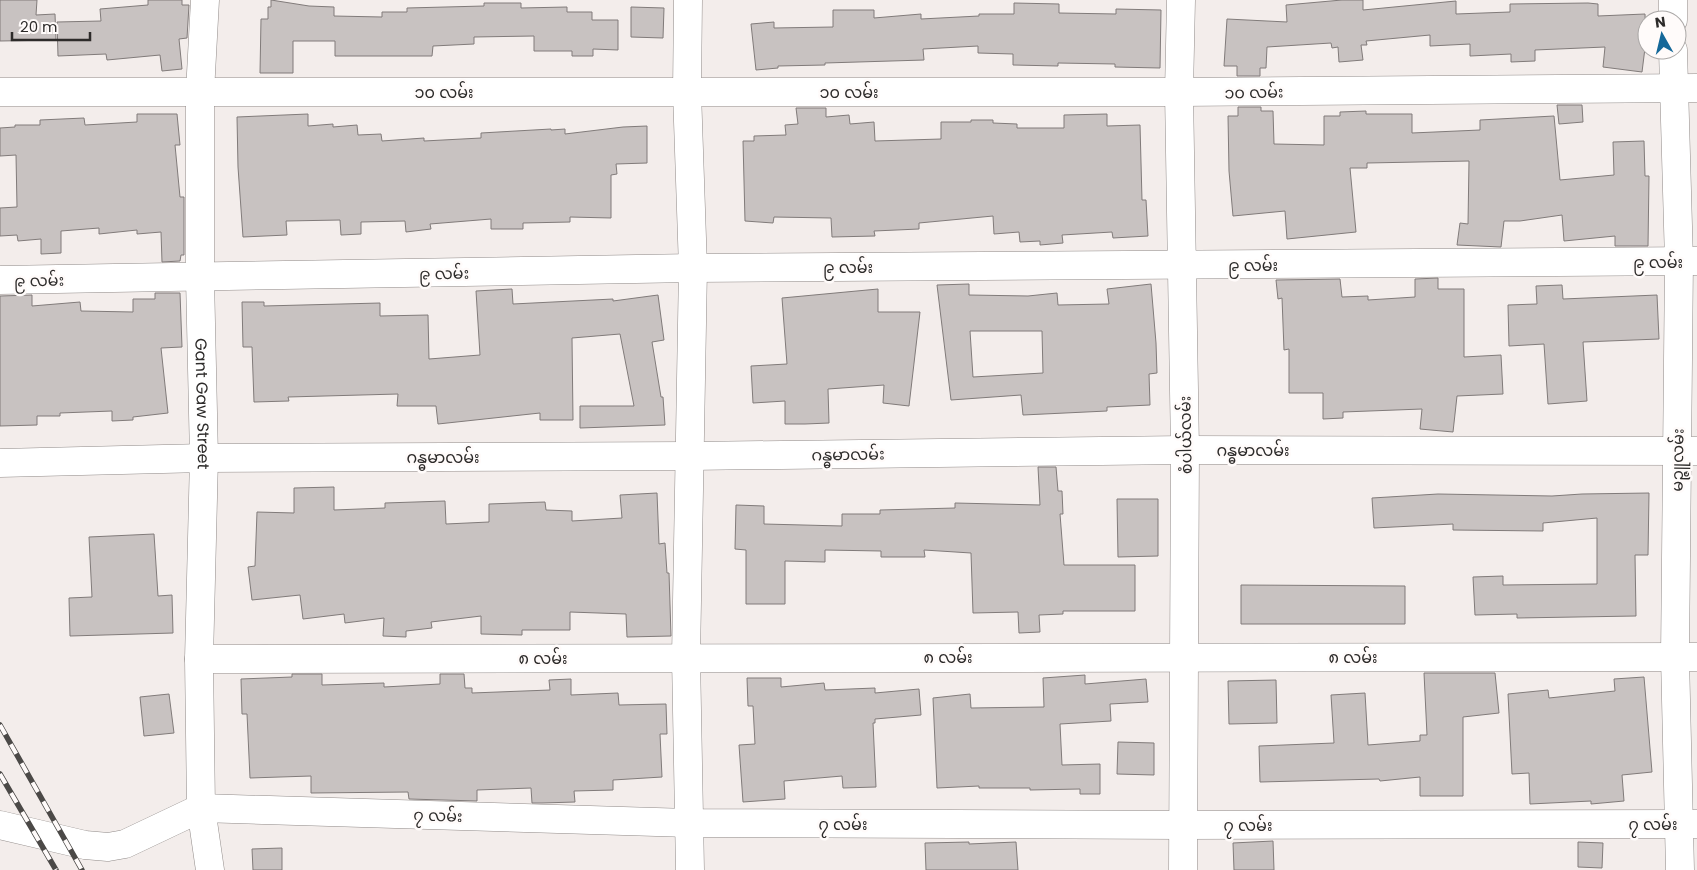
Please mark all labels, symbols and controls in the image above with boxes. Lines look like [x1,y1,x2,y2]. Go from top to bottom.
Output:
scale bar [12,10,90,42]
north arrow [1637,10,1687,60]
text: N [1654,11,1667,33]
text: 20 m [20,16,58,37]
street label: ၁၀ လမ်း [1224,80,1284,105]
street label: ၁၀ လမ်း [414,81,474,104]
street label: ၁၀ လမ်း [819,81,879,104]
street label: ၉ လမ်း [1633,251,1683,276]
street label: ၉ လမ်း [1228,254,1278,279]
street label: ၉ လမ်း [823,256,873,281]
street label: ၉ လမ်း [419,262,469,287]
street label: ၉ လမ်း [14,269,64,294]
street label: Gant Gaw Street [189,338,215,470]
street label: စံပါယ်လမ်း [1173,396,1198,474]
street label: မဉ္ဇူလမ်း [1665,428,1692,492]
street label: ဂန္ဓမာလမ်း [1216,439,1290,464]
street label: ဂန္ဓမာလမ်း [811,442,885,469]
street label: ဂန္ဓမာလမ်း [406,446,480,471]
street label: ၈ လမ်း [923,646,973,669]
street label: ၈ လမ်း [1328,646,1378,669]
street label: ၈ လမ်း [518,647,568,670]
street label: ၇ လမ်း [413,803,463,830]
street label: ၇ လမ်း [819,813,867,838]
street label: ၇ လမ်း [1629,813,1677,838]
street label: ၇ လမ်း [1224,814,1272,839]

